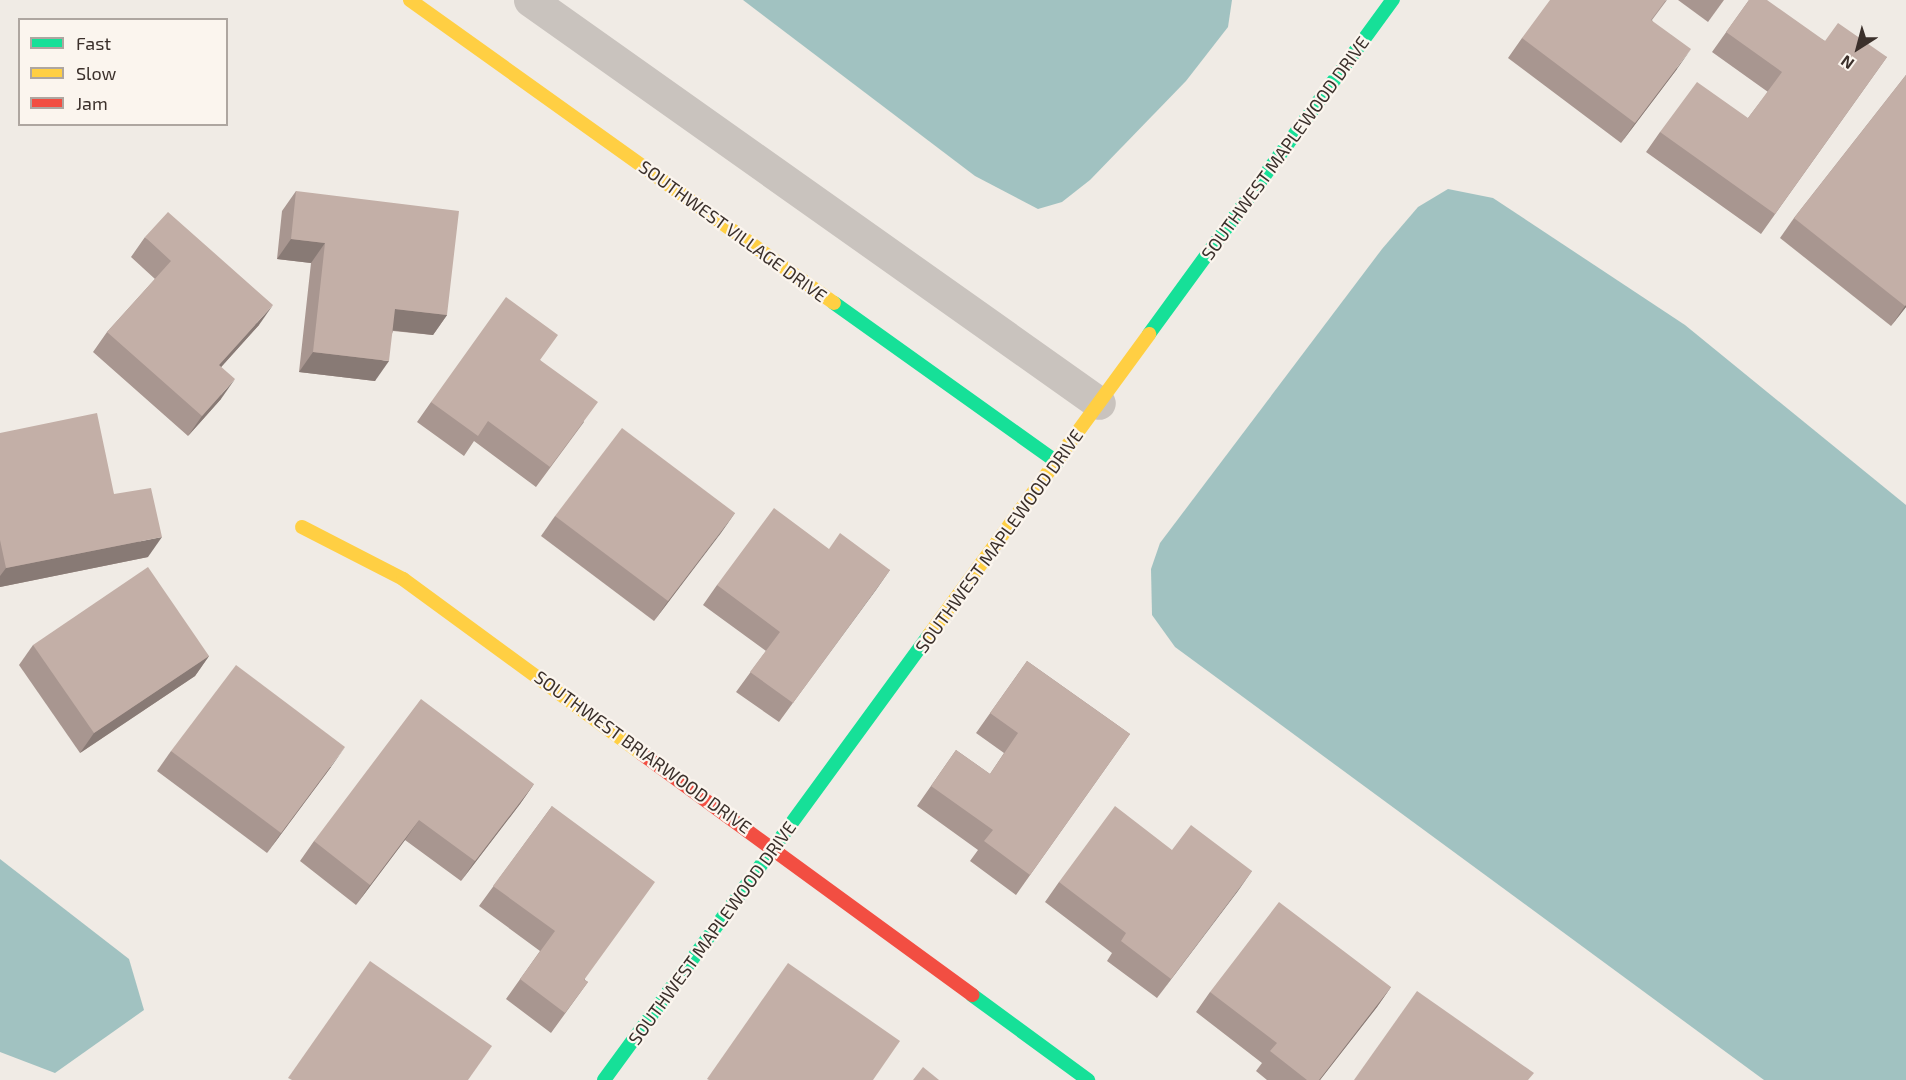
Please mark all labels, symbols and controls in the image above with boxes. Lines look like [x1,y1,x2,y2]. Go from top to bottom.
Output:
legend [18,18,228,126]
north arrow [1828,18,1888,78]
text: Fast [76,32,111,54]
street label: SOUTHWEST MAPLEWOOD DRIVE [1197,32,1373,264]
text: N [1837,52,1857,74]
text: Slow [76,62,116,84]
text: Jam [76,92,108,114]
street label: SOUTHWEST VILLAGE DRIVE [634,155,832,307]
street label: SOUTHWEST MAPLEWOOD DRIVE [911,425,1087,657]
street label: SOUTHWEST BRIARWOOD DRIVE [530,666,756,838]
street label: SOUTHWEST MAPLEWOOD DRIVE [624,817,800,1049]

